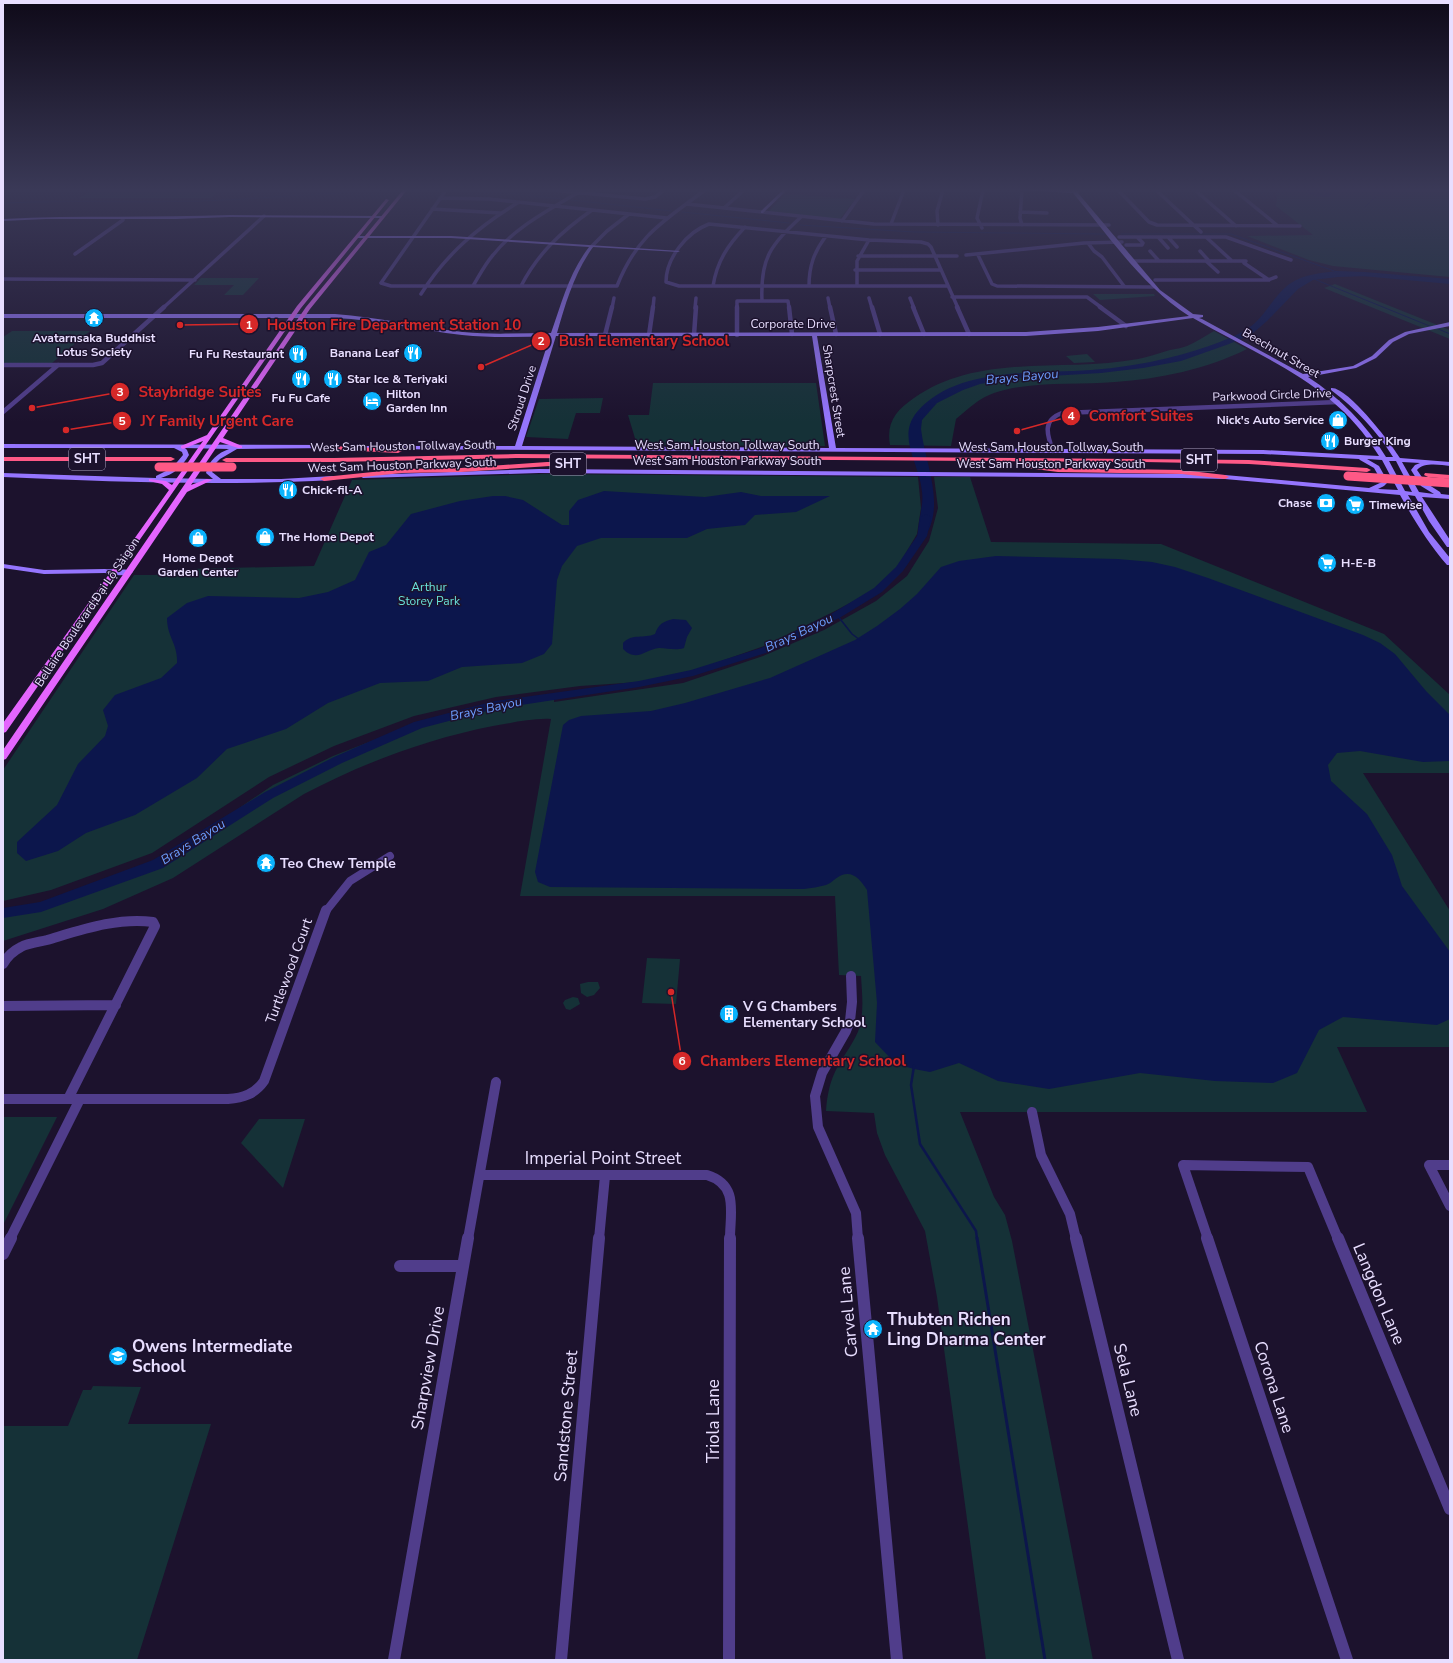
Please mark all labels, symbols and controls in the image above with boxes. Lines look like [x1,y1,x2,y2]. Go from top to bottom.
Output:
temple icon: Avatarnsaka Buddhist Lotus Society [83,307,105,329]
callout: Houston Fire Department Station 10 [239,311,530,338]
text: Houston Fire Department Station 10 [267,315,521,335]
street label: Corporate Drive [751,316,835,332]
text: 1 [245,317,253,333]
street label: Beechnut Street [1239,324,1323,382]
callout: Bush Elementary School [531,327,737,354]
place label: Avatarnsaka Buddhist Lotus Society [33,330,156,360]
text: Bush Elementary School [559,331,730,351]
text: 2 [537,333,545,349]
restaurant icon: Banana Leaf [402,342,424,364]
restaurant icon: Fu Fu Restaurant [287,343,309,365]
street label: Sharpcrest Street [819,343,849,439]
place label: Banana Leaf [330,345,400,361]
place label: Fu Fu Restaurant [189,346,284,362]
street label: Stroud Drive [504,363,540,433]
water label: Brays Bayou [985,365,1059,389]
restaurant icon: Fu Fu Cafe [290,368,312,390]
restaurant icon: Star Ice & Teriyaki [322,368,344,390]
place label: Star Ice & Teriyaki [347,371,447,387]
callout: Staybridge Suites [110,378,269,405]
text: Staybridge Suites [138,382,262,402]
text: 3 [116,384,124,400]
street label: Parkwood Circle Drive [1212,385,1332,405]
place label: Hilton Garden Inn [386,386,447,416]
place label: Fu Fu Cafe [272,390,331,406]
hotel icon: Hilton Garden Inn [361,390,383,412]
callout: Comfort Suites [1061,402,1201,429]
text: Comfort Suites [1089,406,1193,426]
callout: JY Family Urgent Care [112,407,302,434]
text: 4 [1067,408,1075,424]
shop icon: Nick's Auto Service [1327,409,1349,431]
text: JY Family Urgent Care [139,411,294,431]
place label: Nick's Auto Service [1217,412,1324,428]
text: 5 [118,413,126,429]
restaurant icon: Burger King [1319,430,1341,452]
place label: Burger King [1344,433,1411,449]
street label: West Sam Houston Tollway South [310,436,496,456]
street label: West Sam Houston Tollway South [634,437,820,453]
street label: West Sam Houston Tollway South [958,439,1144,455]
road number: SHT [69,448,105,470]
road number: SHT [1181,449,1217,471]
road number: SHT [550,453,586,475]
street label: West Sam Houston Parkway South [632,453,822,469]
street label: West Sam Houston Parkway South [307,454,497,476]
street label: West Sam Houston Parkway South [956,456,1146,472]
restaurant icon: Chick-fil-A [277,479,299,501]
place label: Chick-fil-A [302,482,362,498]
bank icon: Chase [1315,492,1337,514]
supermarket icon: Timewise [1344,494,1366,516]
place label: Chase [1278,495,1312,511]
place label: Timewise [1369,497,1423,513]
shop icon: The Home Depot [254,526,276,548]
shop icon: Home Depot Garden Center [187,527,209,549]
place label: The Home Depot [279,529,374,545]
street label: Bellaire Boulevard;Đại Lộ Sàigòn [31,534,143,690]
place label: Home Depot Garden Center [158,550,239,580]
supermarket icon: H-E-B [1316,552,1338,574]
place label: H-E-B [1341,555,1376,571]
park label: Arthur Storey Park [398,579,461,609]
water label: Brays Bayou [762,609,836,657]
water label: Brays Bayou [448,693,524,725]
water label: Brays Bayou [157,815,229,869]
temple icon: Teo Chew Temple [255,852,277,874]
place label: Teo Chew Temple [280,854,396,873]
street label: Turtlewood Court [261,916,317,1026]
place label: V G Chambers Elementary School [742,997,866,1032]
building icon: V G Chambers Elementary School [718,1003,740,1025]
callout: Chambers Elementary School [672,1047,914,1074]
text: Chambers Elementary School [700,1051,906,1071]
text: 6 [678,1053,686,1069]
street label: Imperial Point Street [525,1147,682,1170]
street label: Langdon Lane [1347,1240,1411,1348]
street label: Carvel Lane [833,1266,863,1358]
street label: Sharpview Drive [406,1304,450,1432]
place label: Thubten Richen Ling Dharma Center [887,1308,1046,1351]
temple icon: Thubten Richen Ling Dharma Center [862,1318,884,1340]
place label: Owens Intermediate School [132,1335,292,1378]
street label: Corona Lane [1248,1338,1300,1436]
street label: Sela Lane [1108,1341,1148,1419]
school or university icon: Owens Intermediate School [107,1345,129,1367]
street label: Sandstone Street [549,1348,583,1483]
street label: Triola Lane [702,1379,725,1463]

